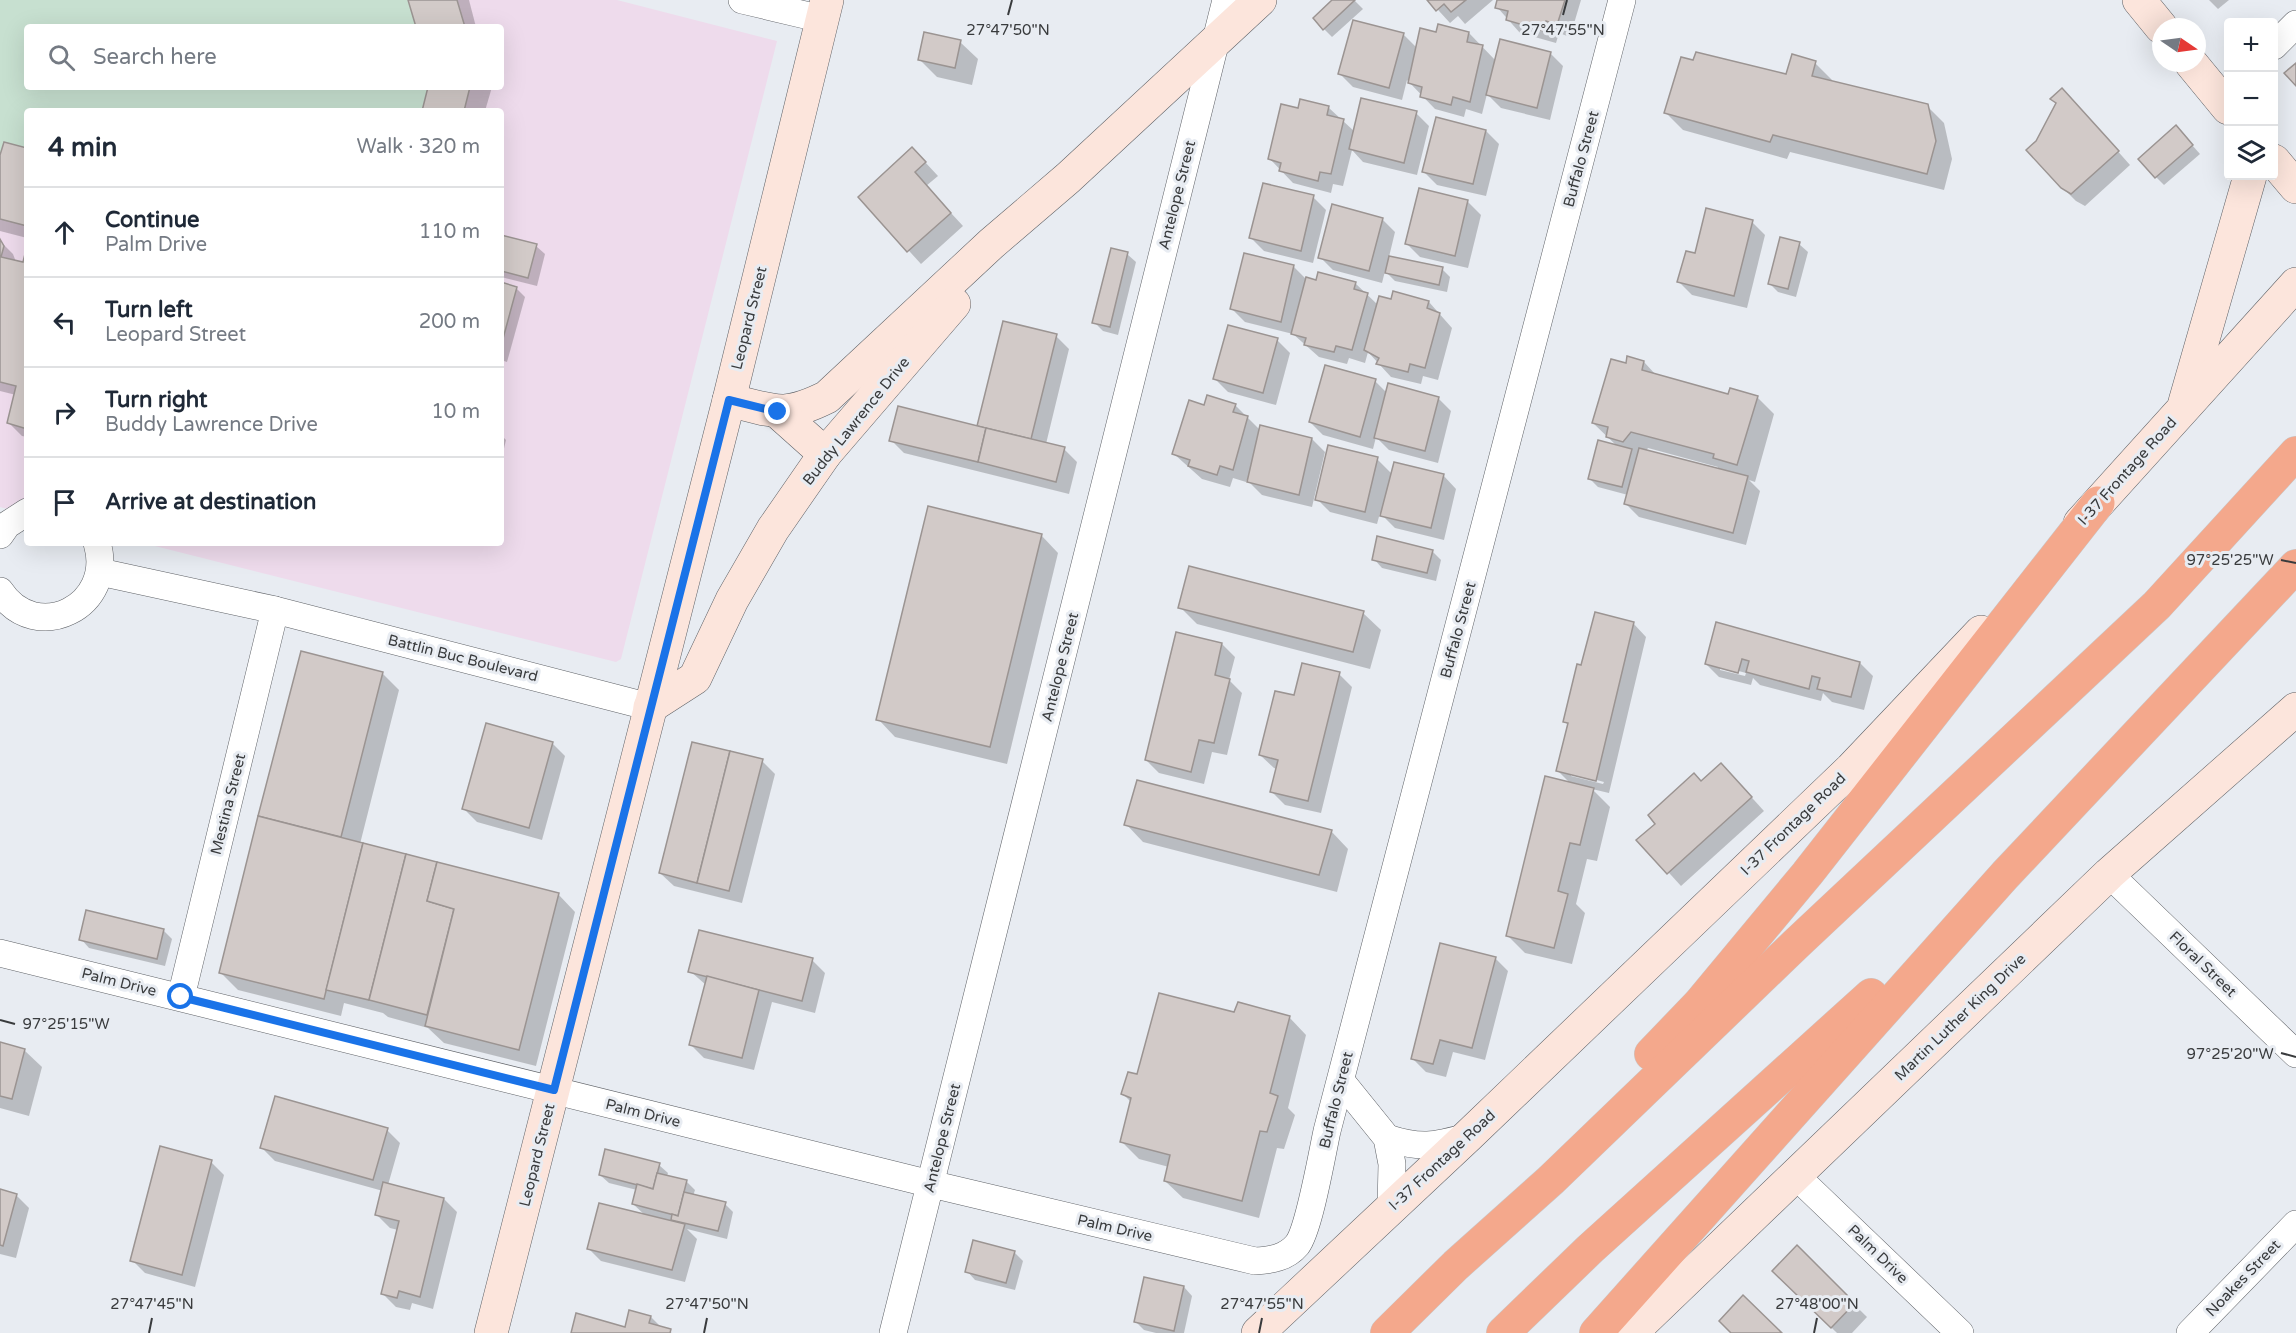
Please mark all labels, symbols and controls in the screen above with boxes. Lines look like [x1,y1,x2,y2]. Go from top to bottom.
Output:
north arrow [2152,18,2206,72]
map controls [2224,18,2278,180]
button: + [2224,18,2278,72]
text: 27°47'50"N [966,21,1050,39]
text: 27°47'55"N [1521,21,1605,39]
search box [24,24,504,90]
icon: search [45,41,78,74]
text: Search here [93,44,217,70]
button: − [2224,72,2278,126]
street label: Buffalo Street [1560,109,1603,209]
button: layers [2224,126,2278,180]
text: 4 min [48,132,117,163]
text: Walk · 320 m [357,135,480,159]
street label: Antelope Street [1155,138,1199,251]
text: Continue [105,207,200,233]
icon: ahead [48,216,81,249]
text: 110 m [419,220,480,244]
text: Palm Drive [105,233,207,257]
street label: Leopard Street [727,264,771,372]
text: Turn left [105,297,193,323]
icon: left [48,306,81,339]
text: 200 m [419,310,480,334]
text: Leopard Street [105,323,246,347]
street label: Buddy Lawrence Drive [799,353,913,489]
text: Turn right [105,387,207,413]
icon: right [48,396,81,429]
route end [764,398,790,424]
text: 10 m [431,400,480,424]
text: Buddy Lawrence Drive [105,413,318,437]
street label: I-37 Frontage Road [2074,413,2180,529]
icon: arrive [48,486,81,519]
text: Arrive at destination [105,489,316,515]
text: 97°25'25"W [2186,551,2274,569]
street label: Buffalo Street [1437,580,1480,680]
street label: Antelope Street [1038,610,1082,723]
street label: Battlin Buc Boulevard [386,631,540,685]
street label: Mestina Street [207,751,249,856]
street label: I-37 Frontage Road [1737,769,1849,879]
street label: Floral Street [2166,927,2241,1001]
street label: Martin Luther King Drive [1891,950,2029,1084]
street label: Palm Drive [80,964,158,1000]
route start [167,983,193,1009]
text: 97°25'15"W [22,1015,110,1033]
text: 97°25'20"W [2186,1045,2274,1063]
street label: Buffalo Street [1315,1050,1357,1150]
street label: Antelope Street [920,1081,964,1194]
street label: Palm Drive [604,1095,682,1131]
street label: Leopard Street [515,1101,559,1209]
street label: I-37 Frontage Road [1385,1106,1499,1214]
street label: Palm Drive [1076,1211,1154,1245]
street label: Palm Drive [1844,1221,1912,1287]
street label: Noakes Street [2202,1236,2284,1320]
text: 27°47'45"N [110,1295,194,1313]
text: 27°47'50"N [665,1295,749,1313]
text: 27°47'55"N [1220,1295,1304,1313]
text: 27°48'00"N [1775,1295,1859,1313]

